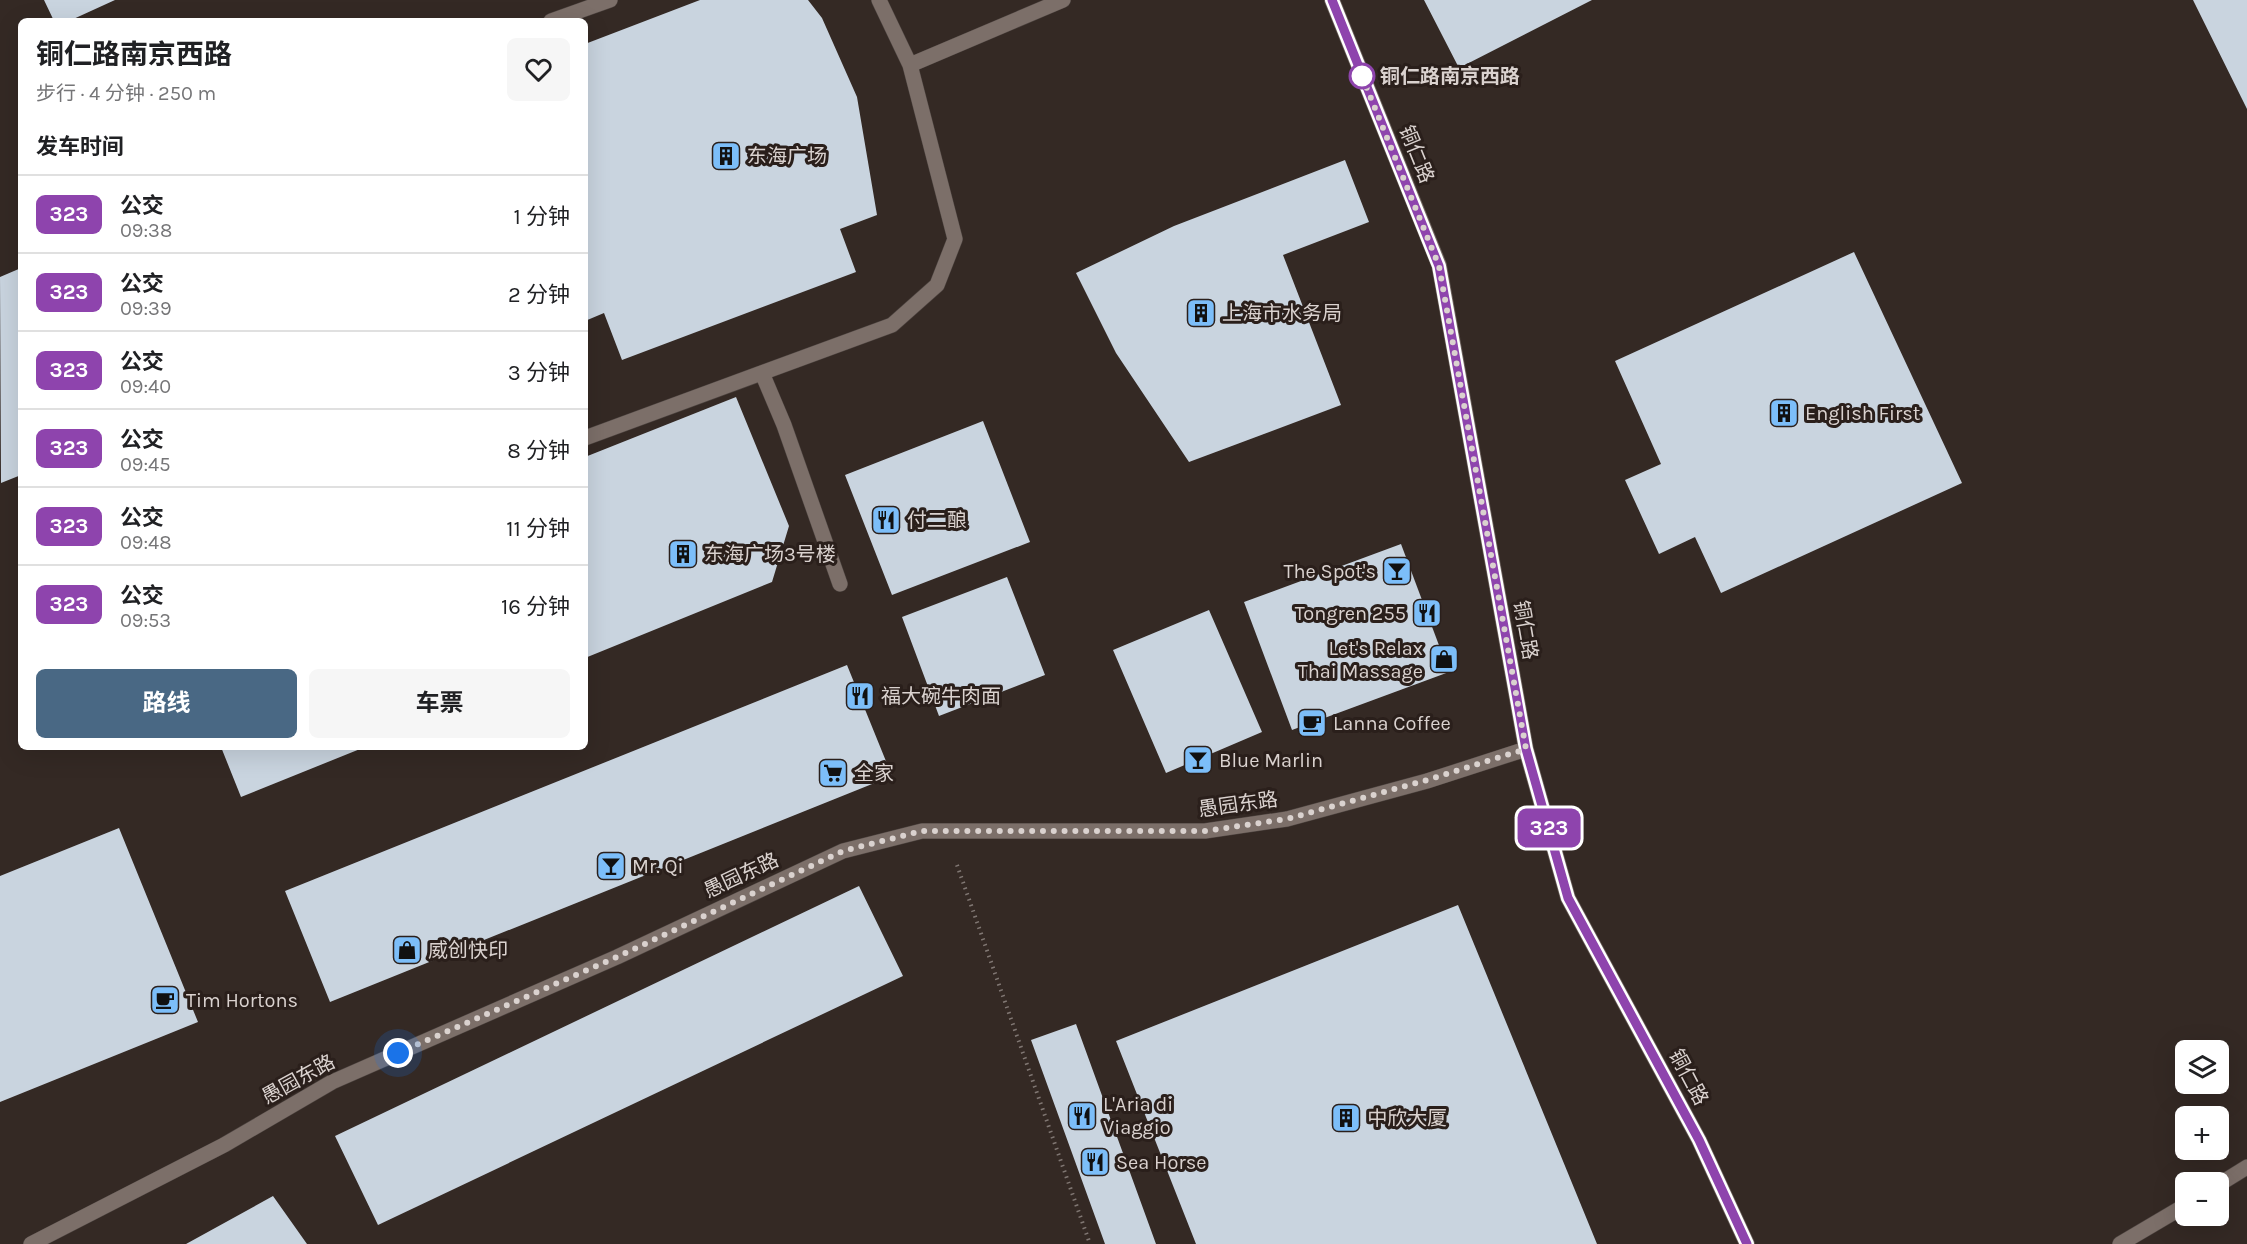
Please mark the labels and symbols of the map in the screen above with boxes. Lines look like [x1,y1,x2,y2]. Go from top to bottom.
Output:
marker: 铜仁路南京西路 [1349,63,1375,89]
place label: 铜仁路南京西路 [1380,65,1520,88]
street label: 铜仁路 [1395,122,1438,186]
building icon: 东海广场 [710,140,742,172]
place label: 东海广场 [747,145,827,168]
building icon: 上海市水务局 [1185,297,1217,329]
place label: 上海市水务局 [1222,302,1342,325]
building icon: English First [1768,397,1800,429]
place label: English First [1805,402,1921,425]
restaurant icon: 付二酿 [870,504,902,536]
place label: 付二酿 [907,509,967,532]
building icon: 东海广场3号楼 [667,538,699,570]
place label: 东海广场3号楼 [704,543,836,566]
bar icon: The Spot's [1381,555,1413,587]
place label: The Spot's [1283,560,1376,583]
restaurant icon: Tongren 255 [1411,597,1443,629]
street label: 铜仁路 [1509,599,1542,662]
place label: Tongren 255 [1295,602,1406,625]
place label: Let's Relax Thai Massage [1298,637,1423,683]
shop icon: Let's Relax Thai Massage [1428,643,1460,675]
restaurant icon: 福大碗牛肉面 [844,680,876,712]
place label: 福大碗牛肉面 [881,685,1001,708]
cafe icon: Lanna Coffee [1296,707,1328,739]
place label: Lanna Coffee [1333,712,1451,735]
bar icon: Blue Marlin [1182,744,1214,776]
place label: Blue Marlin [1219,749,1323,772]
supermarket icon: 全家 [817,757,849,789]
place label: 全家 [854,762,894,785]
street label: 愚园东路 [1197,788,1279,821]
line badge: 323 [1514,808,1584,848]
street label: 愚园东路 [700,848,782,903]
bar icon: Mr. Qi [595,850,627,882]
place label: Mr. Qi [632,855,683,878]
shop icon: 威创快印 [391,934,423,966]
place label: 威创快印 [428,939,508,962]
cafe icon: Tim Hortons [149,984,181,1016]
place label: Tim Hortons [186,989,298,1012]
your location [383,1038,413,1068]
street label: 铜仁路 [1664,1045,1713,1109]
street label: 愚园东路 [258,1050,339,1109]
place label: L'Aria di Viaggio [1103,1093,1173,1139]
restaurant icon: L'Aria di Viaggio [1066,1100,1098,1132]
building icon: 中欣大厦 [1330,1102,1362,1134]
place label: 中欣大厦 [1367,1107,1447,1130]
restaurant icon: Sea Horse [1079,1146,1111,1178]
place label: Sea Horse [1116,1151,1206,1174]

